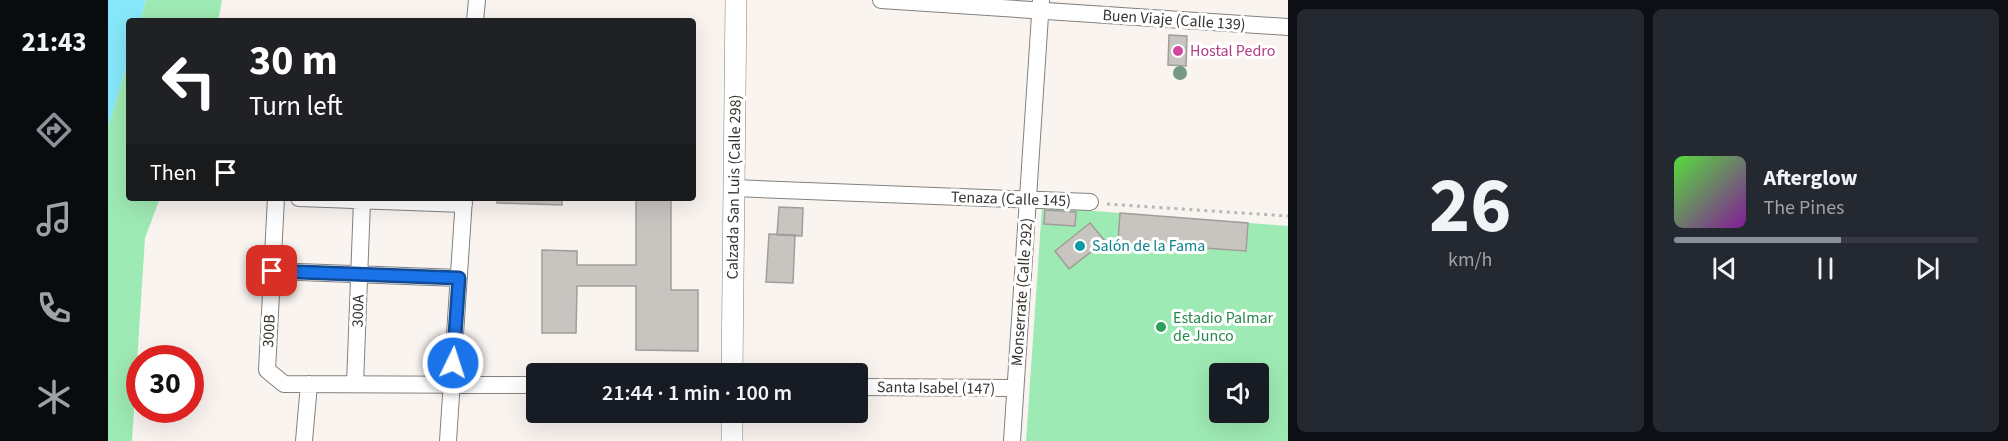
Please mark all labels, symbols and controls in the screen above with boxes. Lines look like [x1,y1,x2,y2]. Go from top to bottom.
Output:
street label: Buen Viaje (Calle 139) [1102,4,1246,36]
text: 21:43 [21,23,87,62]
text: 30 m [249,31,338,91]
place label: Hostal Pedro [1190,40,1275,62]
icon: left [150,42,228,120]
marker: Hostal Pedro [1171,44,1185,58]
text: Turn left [249,87,343,126]
street label: Calzada San Luis (Calle 298) [721,94,747,280]
icon: directions [33,109,75,151]
text: 26 [1429,151,1511,262]
icon: arrive [209,156,242,189]
text: Then [150,157,197,189]
text: Afterglow [1764,162,1858,194]
street label: Tenaza (Calle 145) [951,186,1071,212]
text: The Pines [1764,194,1845,222]
icon: music [33,198,75,240]
street label: Monserrate (Calle 292) [1006,217,1038,367]
place label: Salón de la Fama [1092,235,1205,257]
marker: Salón de la Fama [1073,239,1087,253]
pin [246,245,297,296]
text: km/h [1448,246,1492,274]
icon: previous [1708,252,1741,285]
icon: pause [1809,252,1842,285]
icon: next [1911,252,1944,285]
icon: arrive [255,254,288,287]
icon: phone [33,287,75,329]
street label: 300A [346,294,370,328]
place label: Estadio Palmar de Junco [1173,307,1273,347]
street label: 300B [257,314,281,348]
marker: Estadio Palmar de Junco [1154,320,1168,334]
position arrow [421,331,485,395]
speed limit sign: 30 [126,345,204,423]
map controls [1209,363,1269,423]
button: sound [1209,363,1269,423]
icon: climate [33,376,75,418]
street label: Santa Isabel (147) [877,376,995,400]
text: 21:44 · 1 min · 100 m [602,377,792,409]

